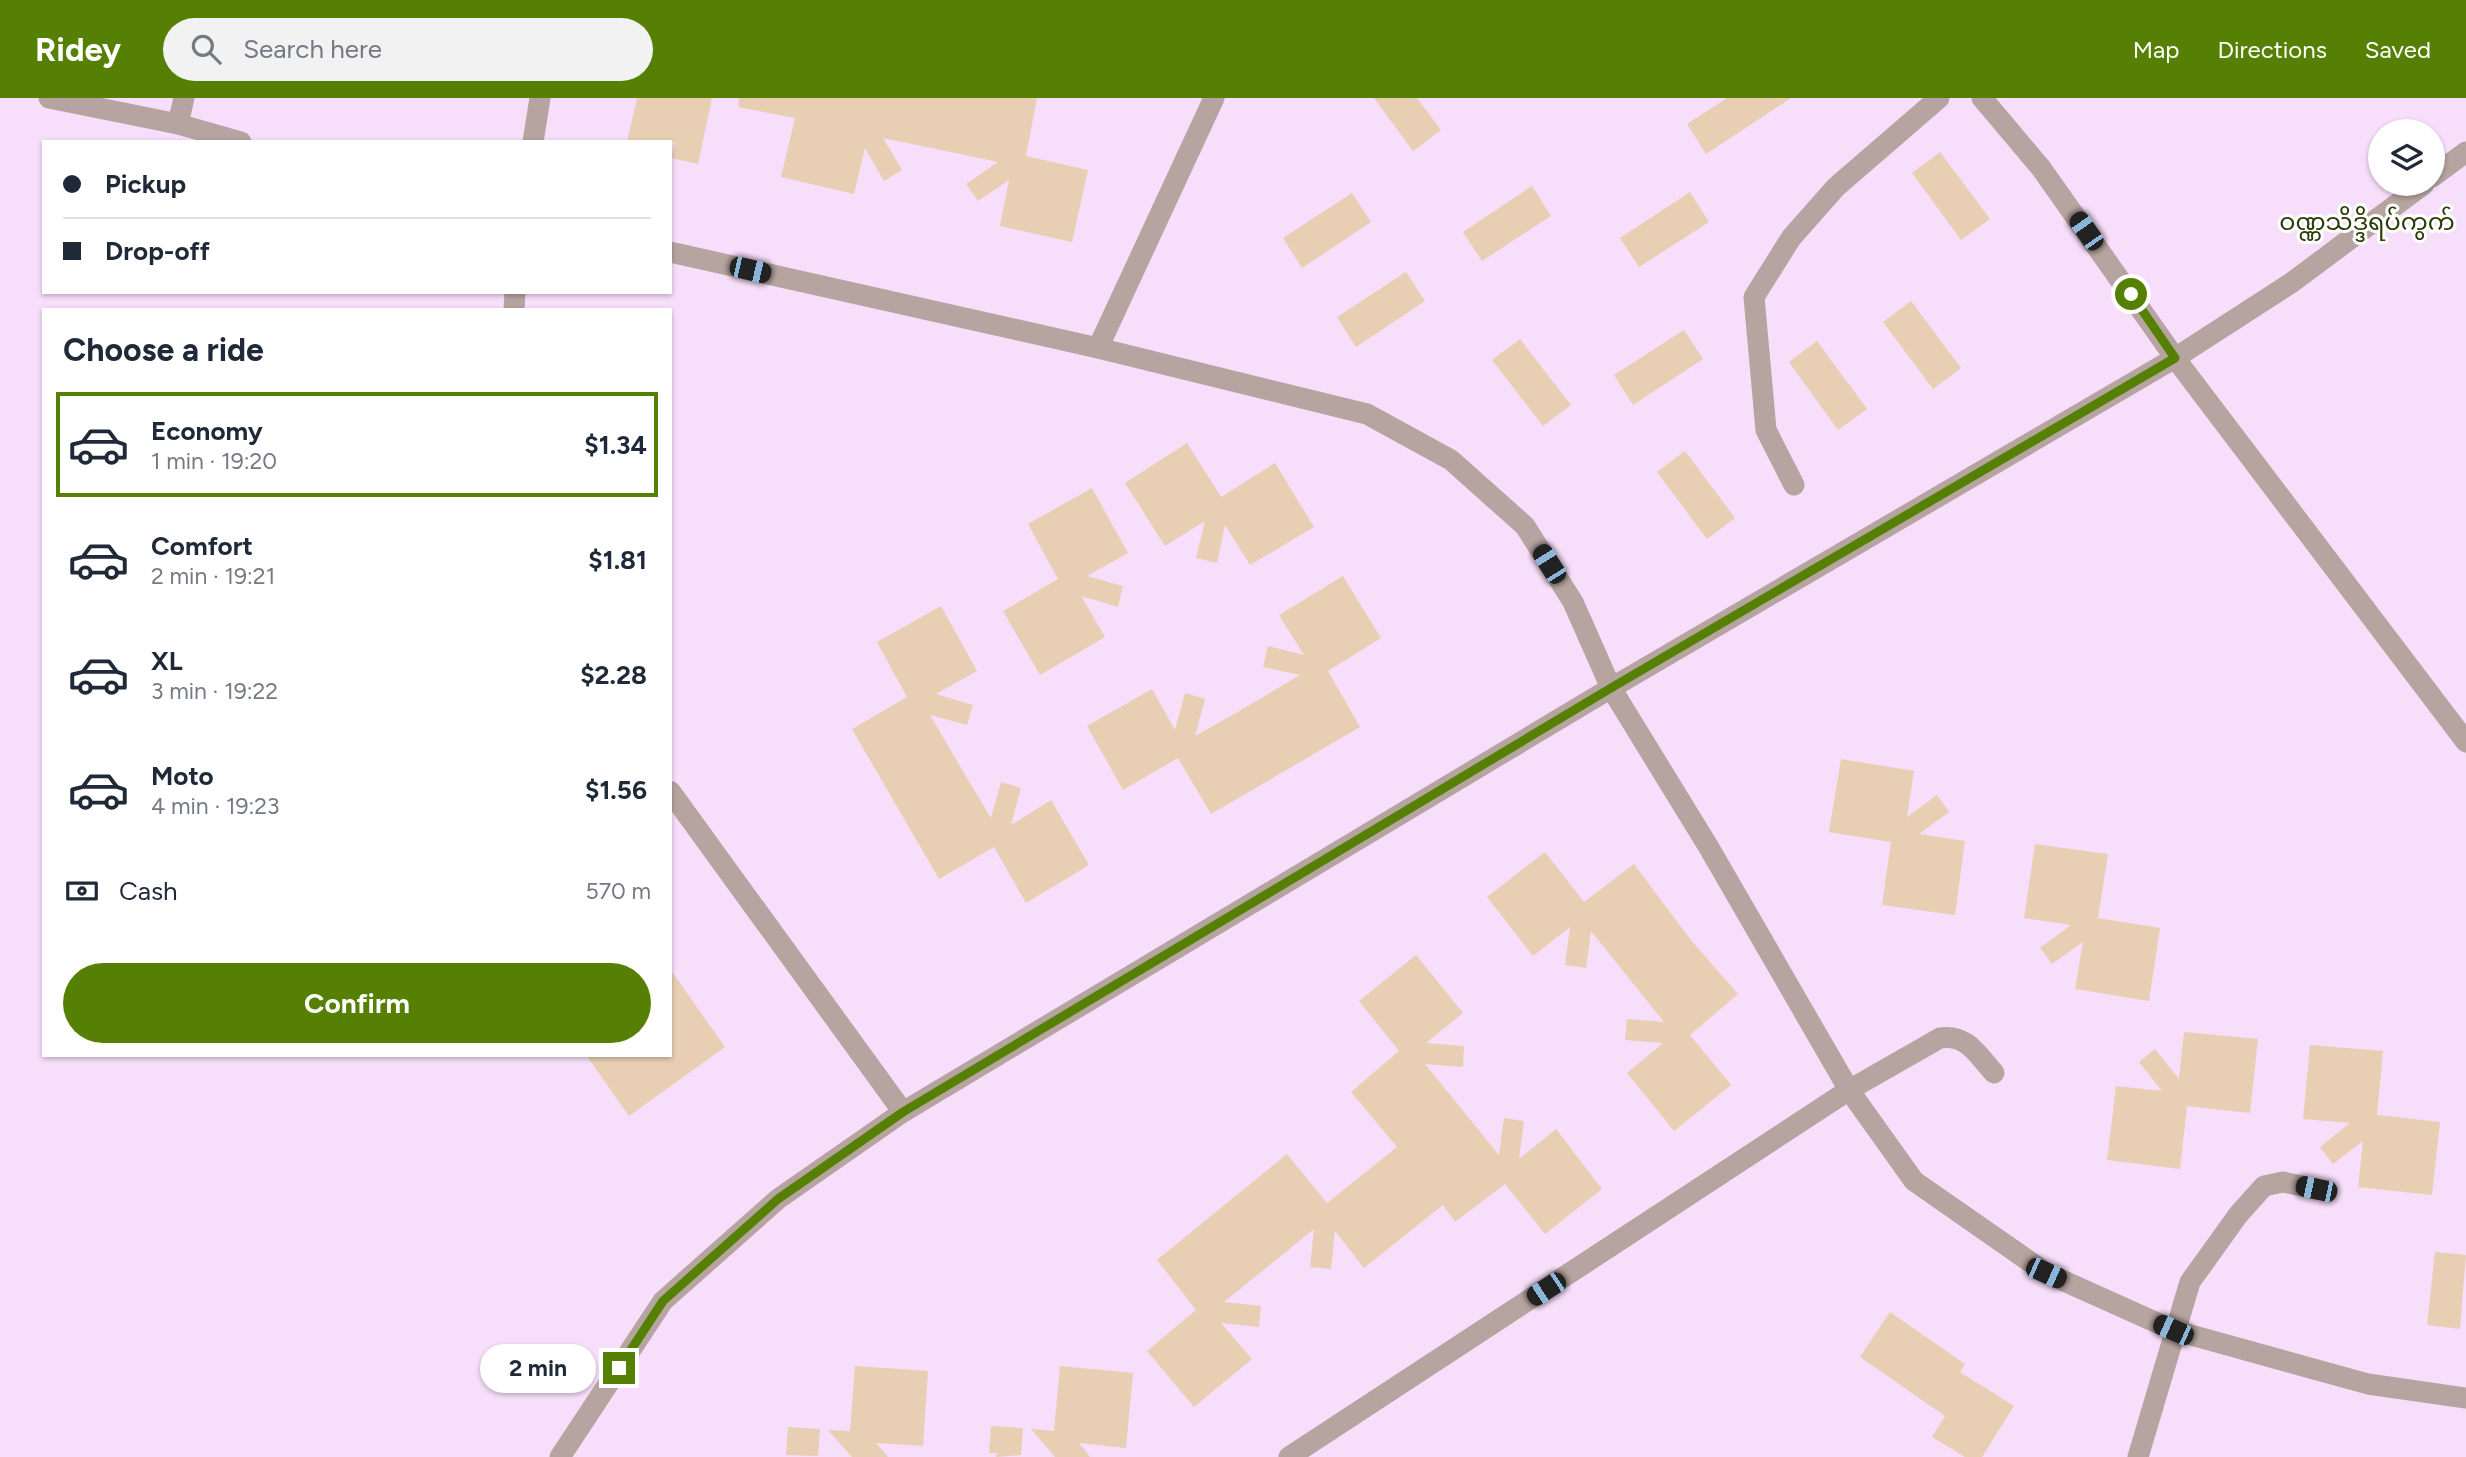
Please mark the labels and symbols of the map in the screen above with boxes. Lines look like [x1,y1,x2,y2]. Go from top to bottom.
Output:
district label: ဝဏ္ဏသိဒ္ဒိရပ်ကွက် [2279,206,2455,242]
car [2066,208,2107,254]
car [728,255,773,285]
route start [2115,278,2147,310]
car [1529,541,1570,587]
car [2294,1174,2339,1204]
car [2023,1255,2070,1291]
car [1523,1269,1570,1309]
car [2150,1312,2197,1348]
callout: 2 min [479,1344,594,1392]
route end [603,1352,635,1384]

